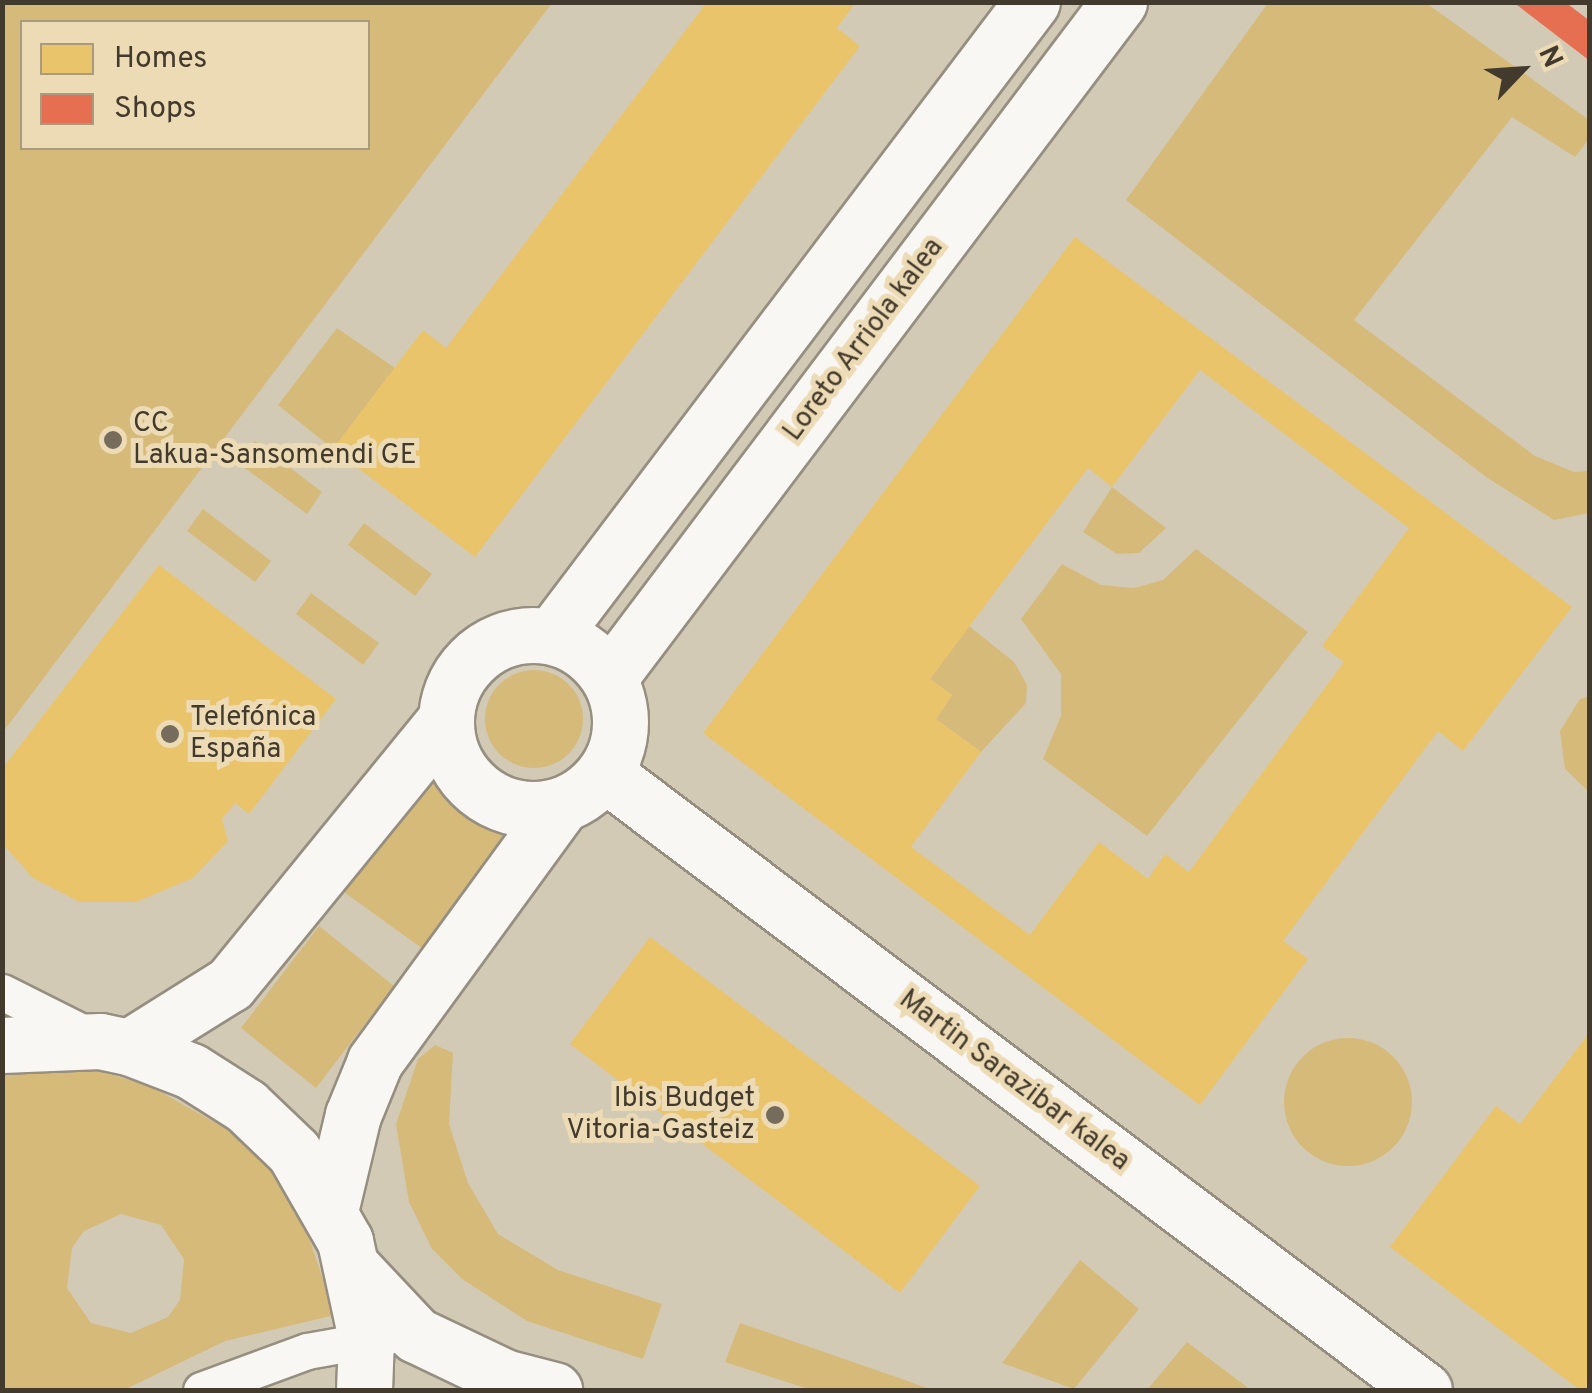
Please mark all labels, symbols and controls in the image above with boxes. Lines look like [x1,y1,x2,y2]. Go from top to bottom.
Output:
legend [20,20,370,150]
north arrow [1472,20,1572,120]
text: Homes [114,41,207,78]
text: N [1529,41,1570,74]
text: Shops [114,91,197,128]
street label: Loreto Arriola kalea [776,231,952,449]
place label: CC Lakua-Sansomendi GE [133,407,416,473]
marker: CC Lakua-Sansomendi GE [102,429,124,451]
place label: Telefónica España [190,701,316,767]
marker: Telefónica España [159,723,181,745]
street label: Martin Sarazibar kalea [892,983,1136,1179]
place label: Ibis Budget Vitoria-Gasteiz [567,1082,755,1148]
marker: Ibis Budget Vitoria-Gasteiz [764,1104,786,1126]

